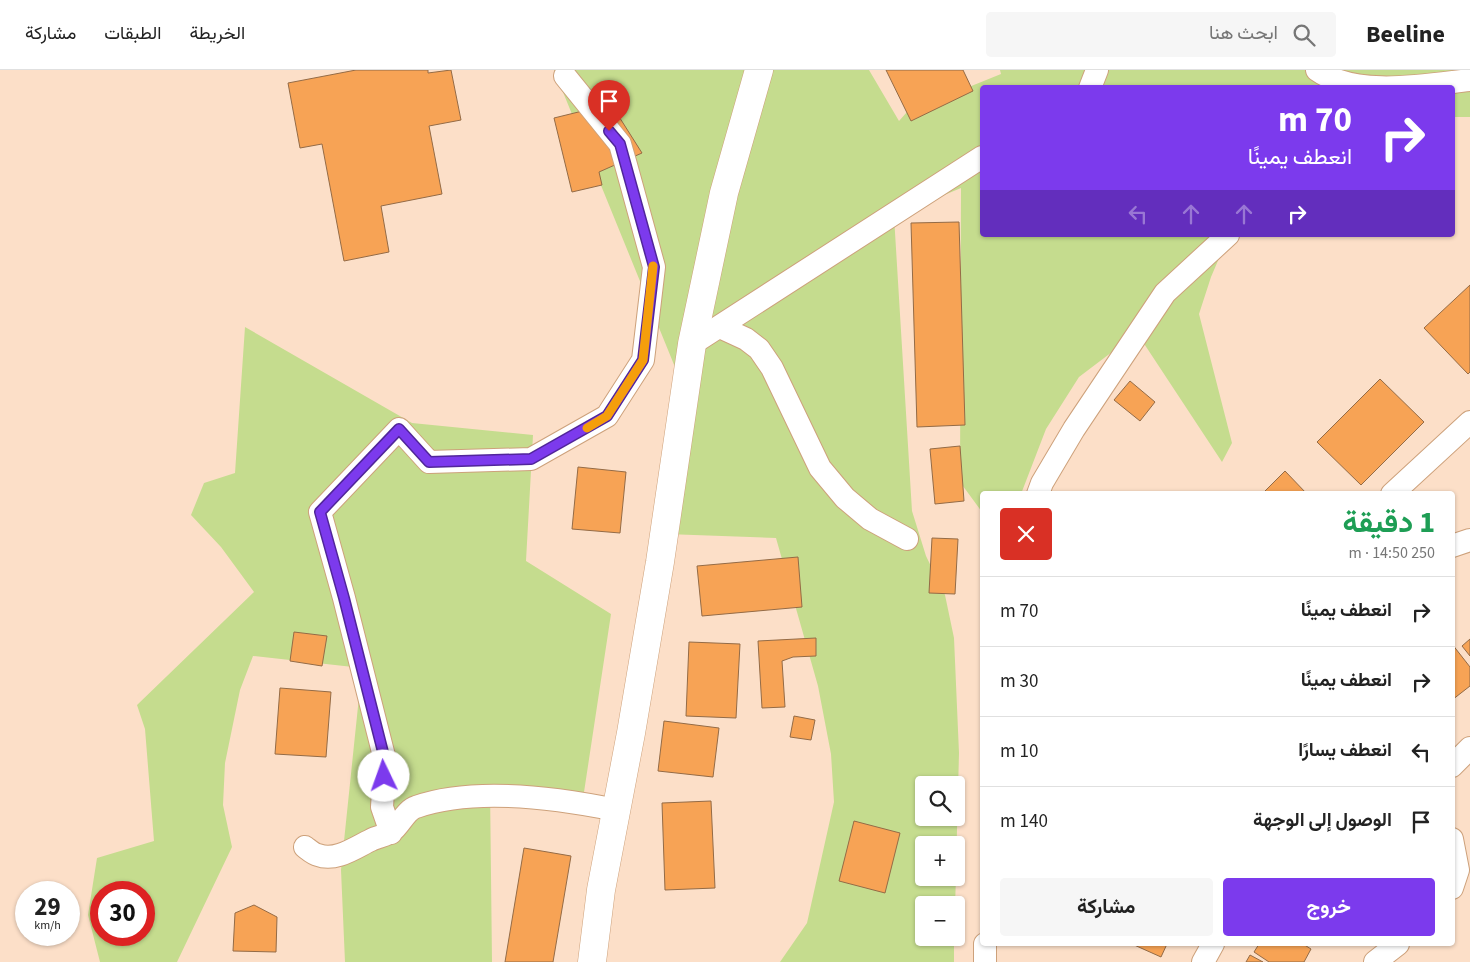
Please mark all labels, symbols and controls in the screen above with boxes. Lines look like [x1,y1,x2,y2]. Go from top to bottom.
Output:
search box [986,12,1336,57]
text: Beeline [1366,17,1445,52]
text: ابحث هنا [1209,20,1278,47]
text: مشاركة [25,21,76,46]
text: الطبقات [104,21,161,46]
text: الخريطة [189,21,245,46]
icon: search [1290,21,1318,49]
pin [588,80,630,131]
icon: arrive [595,87,623,115]
text: 70 m [1278,95,1352,145]
icon: right [1370,105,1435,170]
text: انعطف يمينًا [1248,141,1352,173]
icon: left [1124,200,1152,228]
icon: ahead [1177,200,1205,228]
icon: ahead [1230,200,1258,228]
icon: right [1283,200,1311,228]
text: 1 دقيقة [1342,501,1435,544]
button: close [1000,508,1052,560]
text: 250 m · 14:50 [1348,542,1435,564]
text: انعطف يمينًا [1301,597,1392,624]
text: 70 m [1000,598,1038,625]
icon: right [1407,598,1435,626]
text: انعطف يمينًا [1301,667,1392,694]
text: 30 m [1000,668,1038,695]
icon: right [1407,668,1435,696]
text: انعطف يسارًا [1298,737,1392,764]
text: 10 m [1000,738,1038,765]
icon: left [1407,738,1435,766]
position arrow [357,749,409,801]
map controls [915,776,965,946]
button: search [915,776,965,826]
text: الوصول إلى الوجهة [1253,807,1392,834]
text: 140 m [1000,808,1048,835]
icon: arrive [1407,808,1435,836]
button: + [915,836,965,886]
button: مشاركة [1000,878,1213,936]
button: خروج [1223,878,1435,936]
speed limit sign: 30 [90,881,155,946]
text: 29 [34,889,61,925]
button: − [915,896,965,946]
text: km/h [34,917,61,934]

